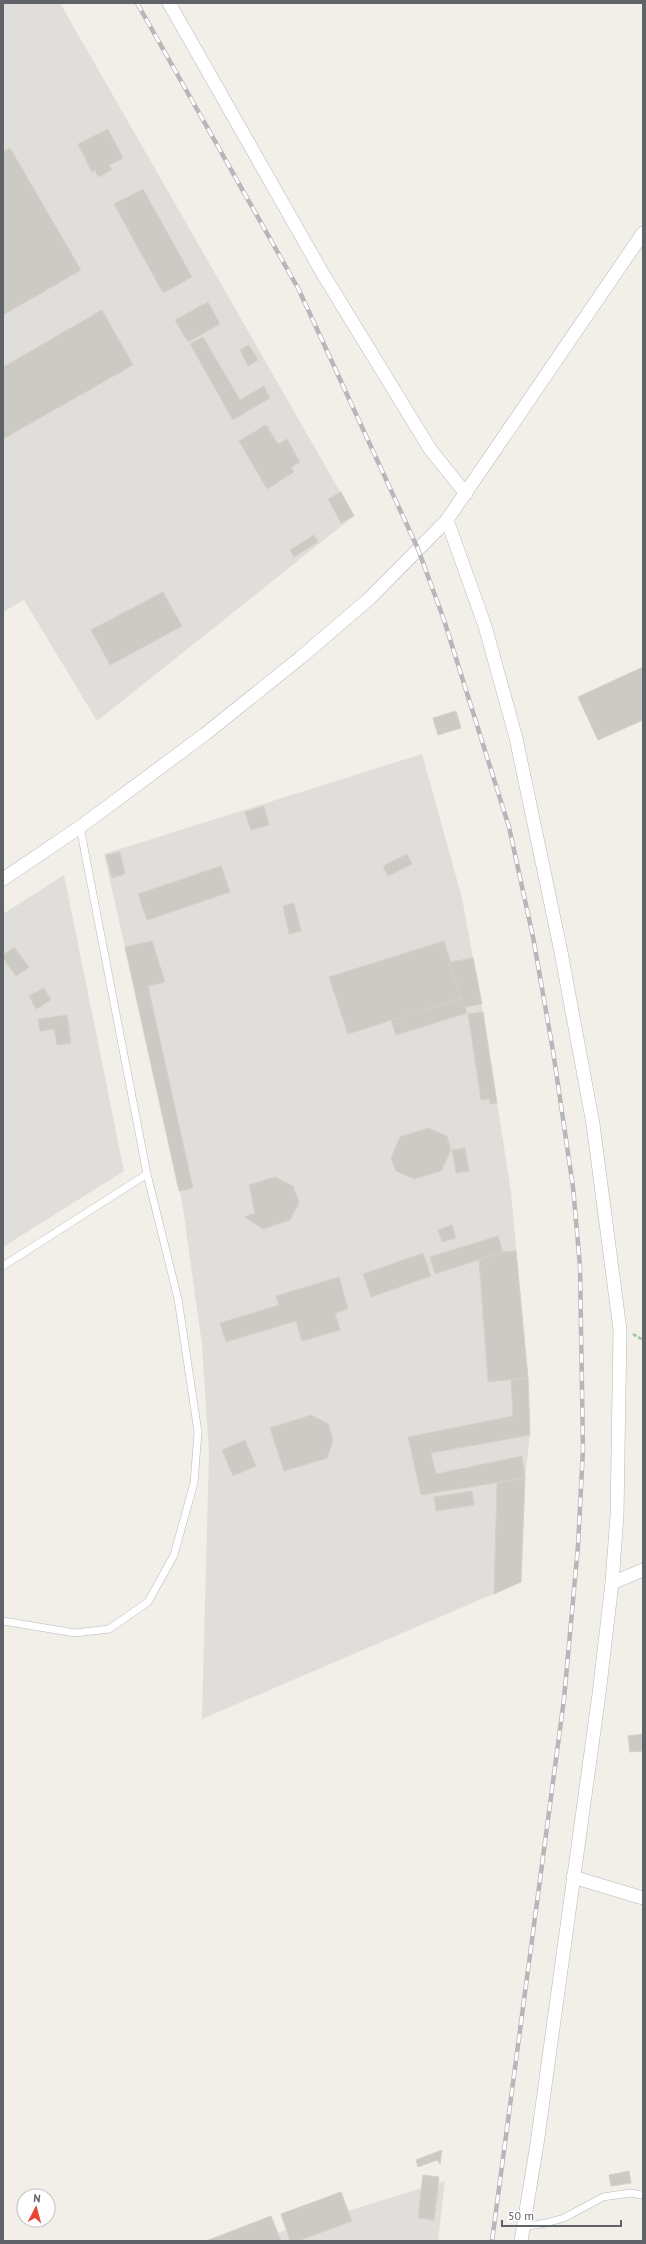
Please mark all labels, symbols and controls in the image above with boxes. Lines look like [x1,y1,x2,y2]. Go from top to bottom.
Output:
north arrow [16,2188,56,2228]
text: N [33,2191,41,2205]
scale bar [502,2202,621,2228]
text: 50 m [508,2208,534,2223]

